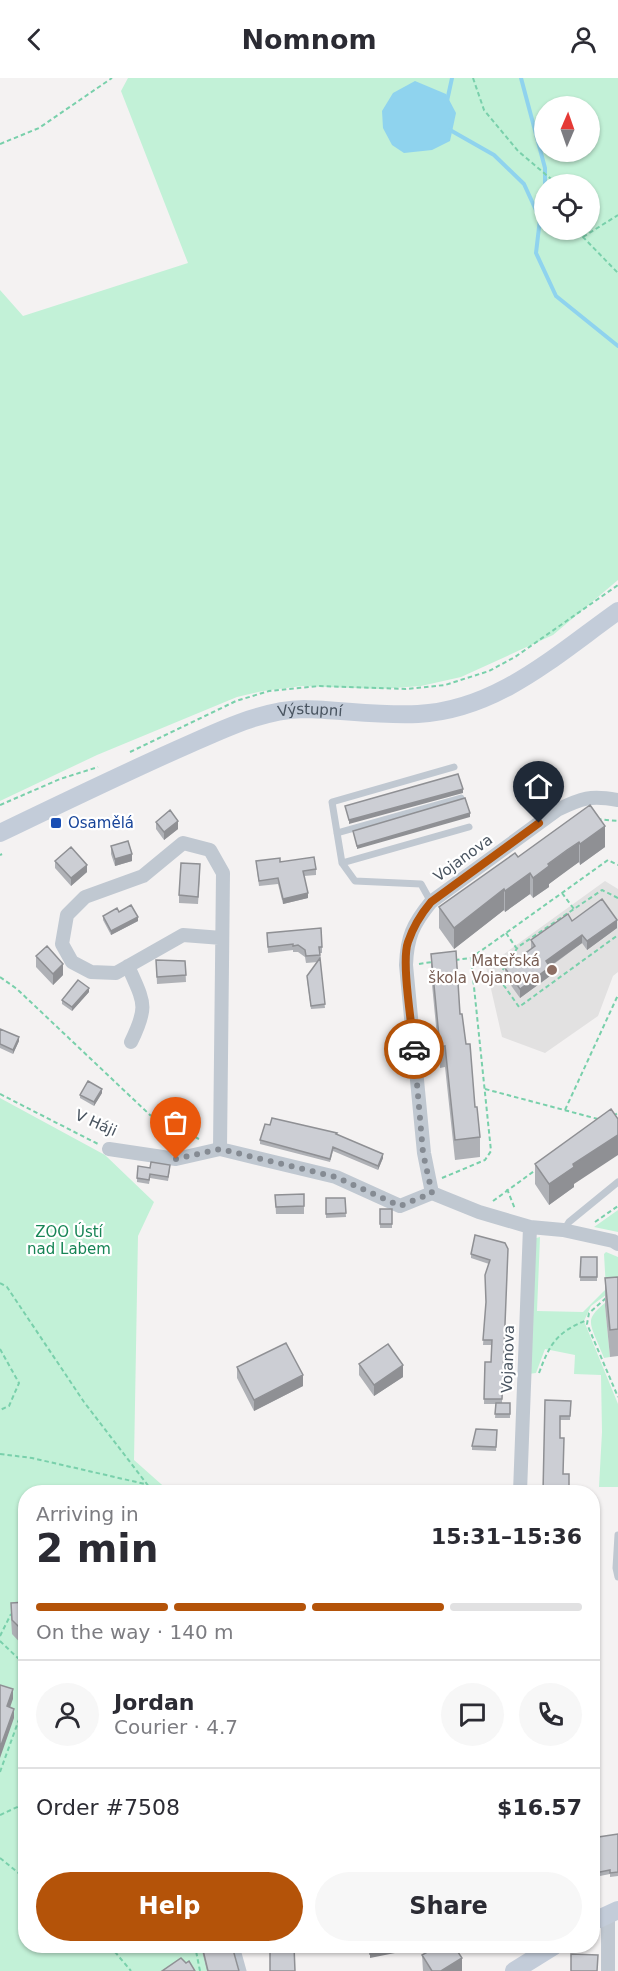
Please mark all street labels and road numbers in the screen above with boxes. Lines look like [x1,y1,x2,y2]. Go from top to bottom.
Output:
street label: Výstupní [276,700,344,721]
street label: Vojanova [430,831,496,885]
street label: V Háji [72,1106,120,1140]
street label: Vojanova [498,1325,518,1393]

